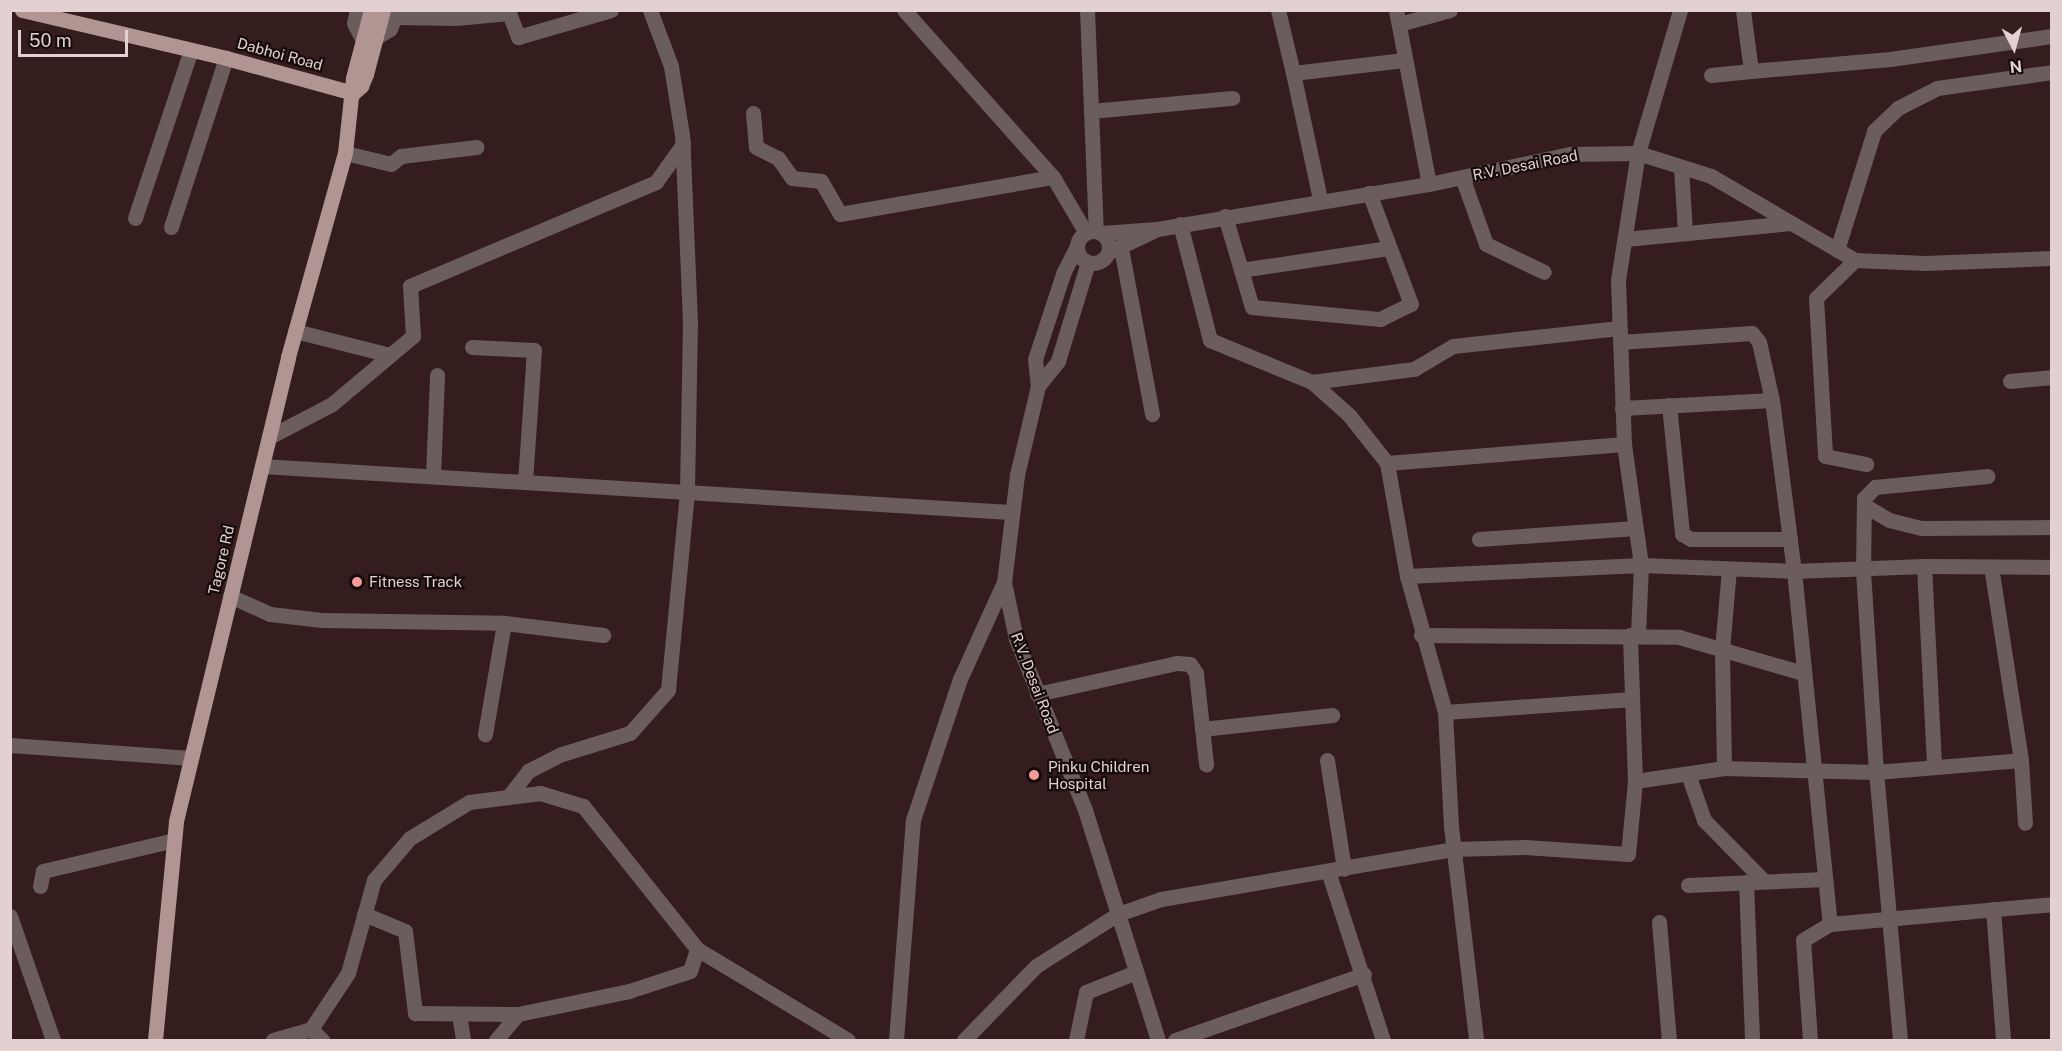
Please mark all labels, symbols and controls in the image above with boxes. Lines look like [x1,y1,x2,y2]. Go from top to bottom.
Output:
scale bar [21,18,130,56]
north arrow [1984,18,2044,78]
text: 50 m [29,30,72,51]
street label: Dabhoi Road [235,34,325,74]
text: N [2009,56,2023,76]
street label: R.V. Desai Road [1471,146,1579,184]
street label: Tagore Rd [204,524,238,596]
place label: Fitness Track [369,573,462,591]
marker: Fitness Track [350,575,364,589]
street label: R.V. Desai Road [1007,630,1063,736]
place label: Pinku Children Hospital [1048,757,1150,792]
marker: Pinku Children Hospital [1025,766,1043,784]

